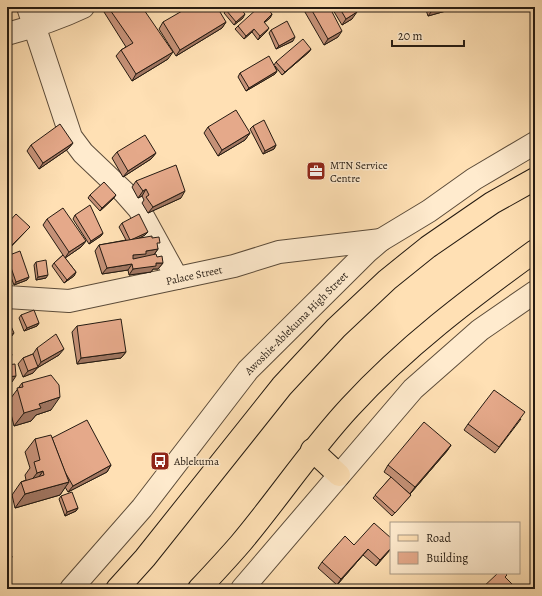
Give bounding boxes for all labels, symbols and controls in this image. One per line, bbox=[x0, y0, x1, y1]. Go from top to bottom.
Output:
scale bar bbox=[392, 22, 464, 48]
text: 20 m bbox=[398, 28, 422, 44]
place label: MTN Service Centre bbox=[330, 158, 388, 186]
office icon: MTN Service Centre bbox=[305, 160, 327, 182]
street label: Palace Street bbox=[164, 262, 224, 289]
street label: Awoshie-Ablekuma High Street bbox=[241, 268, 352, 379]
bus stop icon: Ablekuma bbox=[149, 450, 171, 472]
place label: Ablekuma bbox=[173, 454, 220, 469]
legend bbox=[390, 522, 520, 574]
text: Road bbox=[426, 530, 452, 546]
text: Building bbox=[426, 550, 468, 566]

